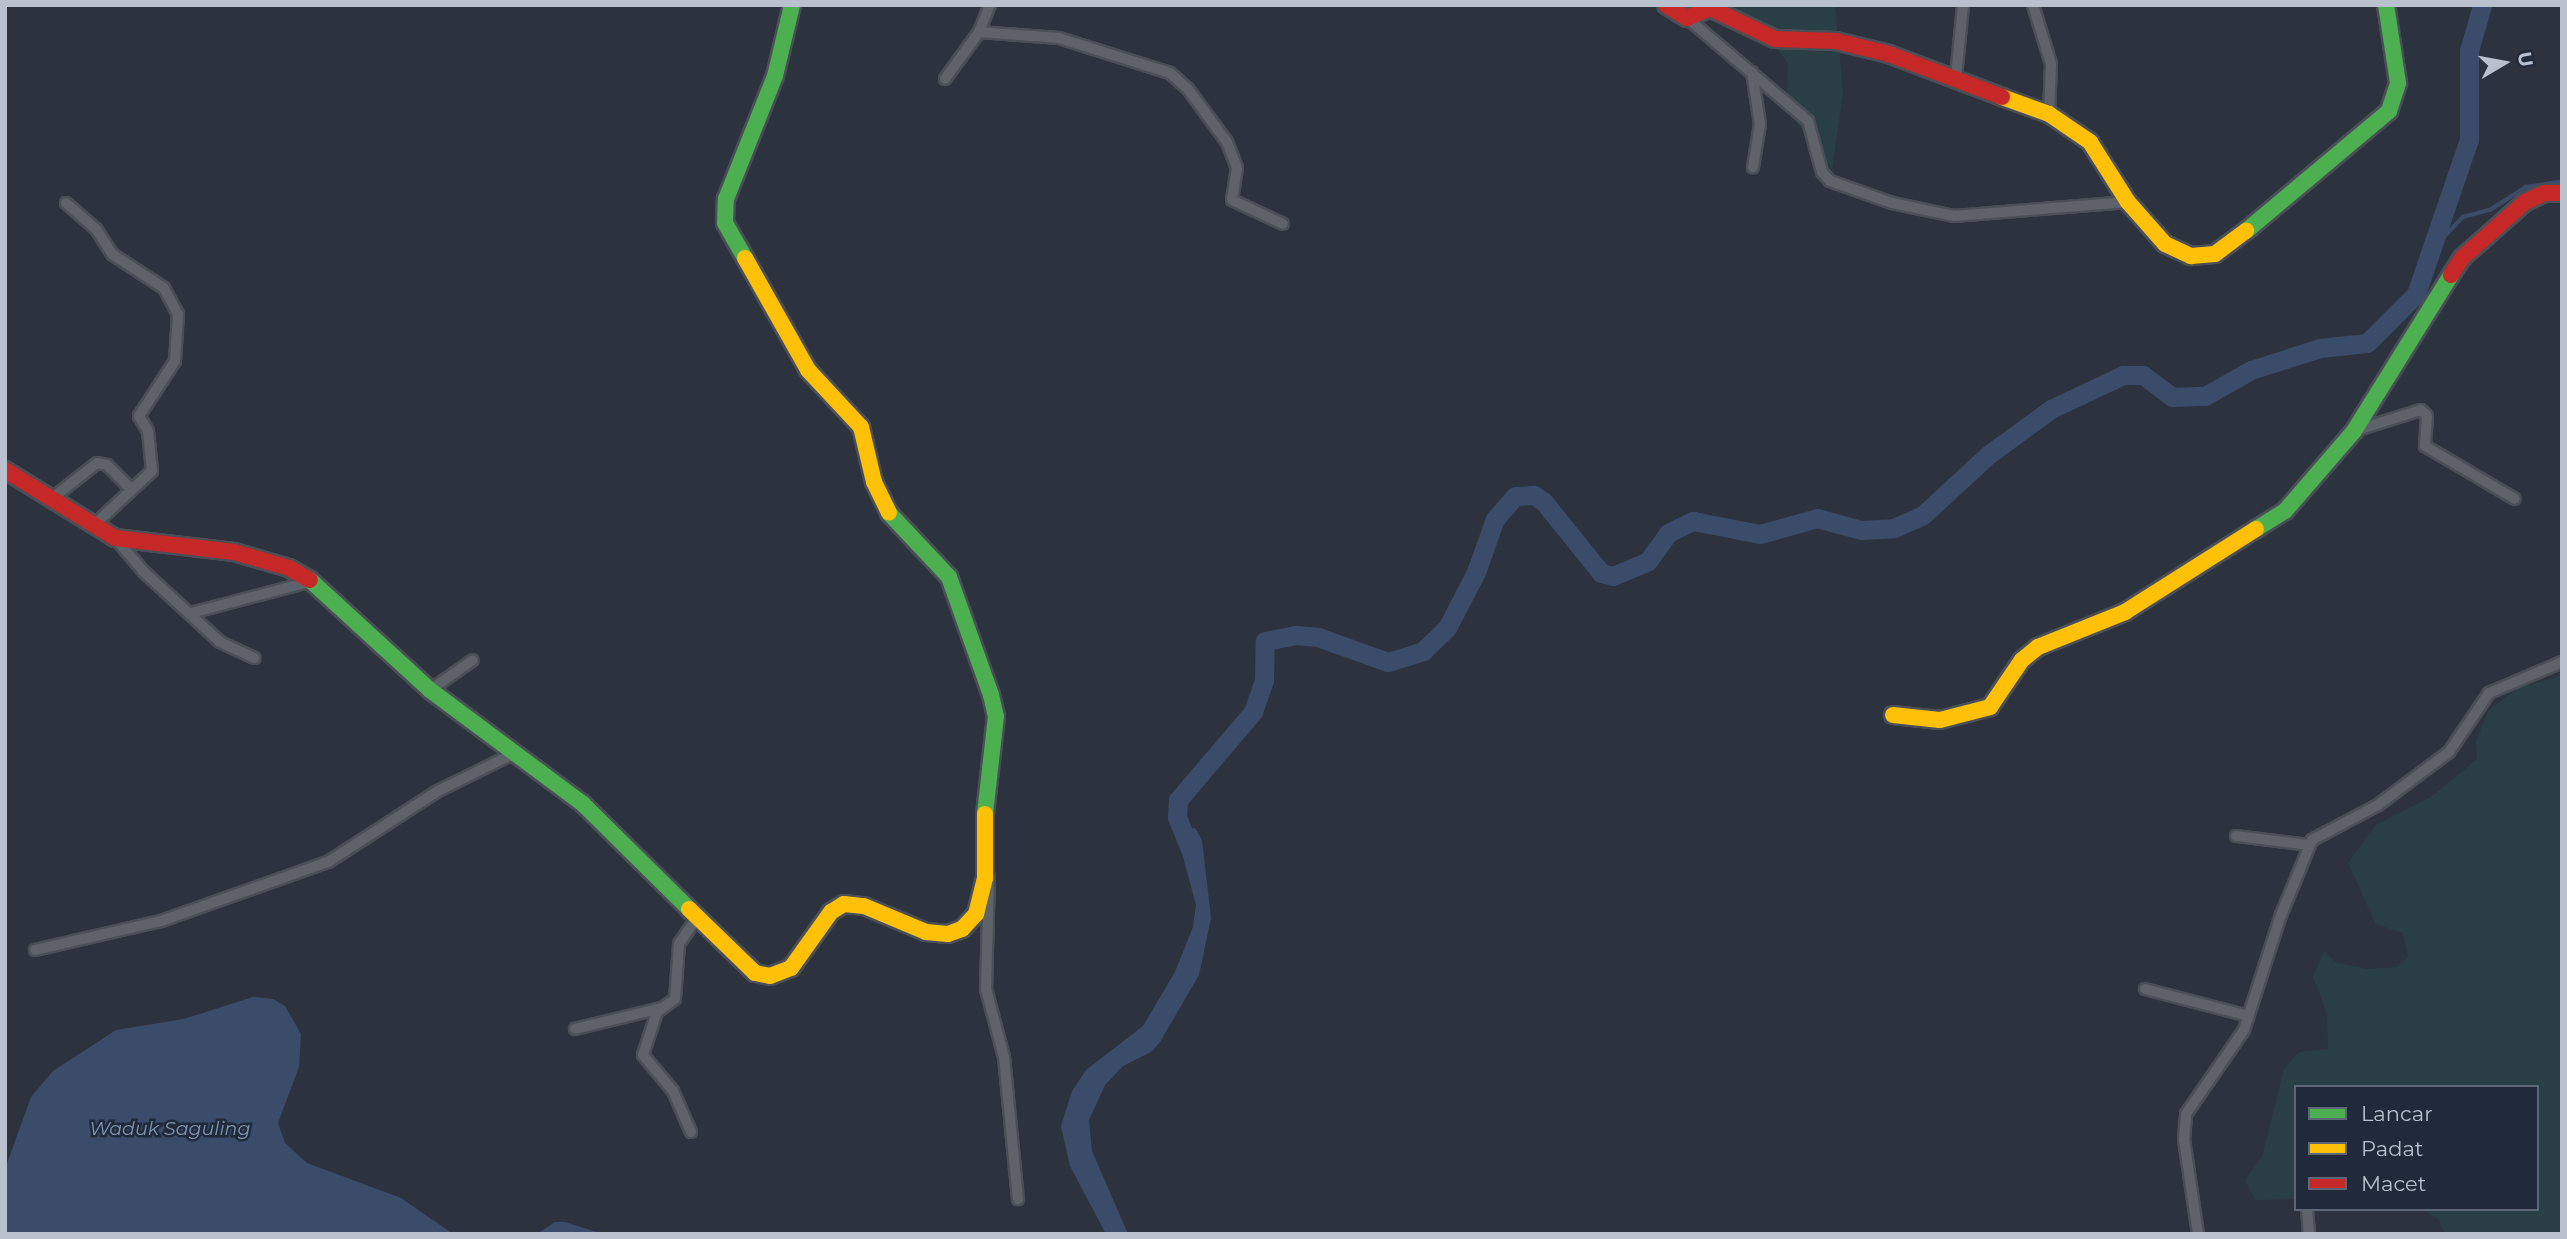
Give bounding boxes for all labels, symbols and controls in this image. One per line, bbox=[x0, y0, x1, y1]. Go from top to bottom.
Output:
north arrow bbox=[2469, 28, 2539, 98]
text: U bbox=[2513, 50, 2538, 69]
legend bbox=[2294, 1085, 2539, 1211]
text: Lancar bbox=[2361, 1101, 2433, 1126]
water label: Waduk Saguling bbox=[90, 1118, 250, 1140]
text: Padat bbox=[2361, 1136, 2423, 1161]
text: Macet bbox=[2361, 1171, 2426, 1196]

